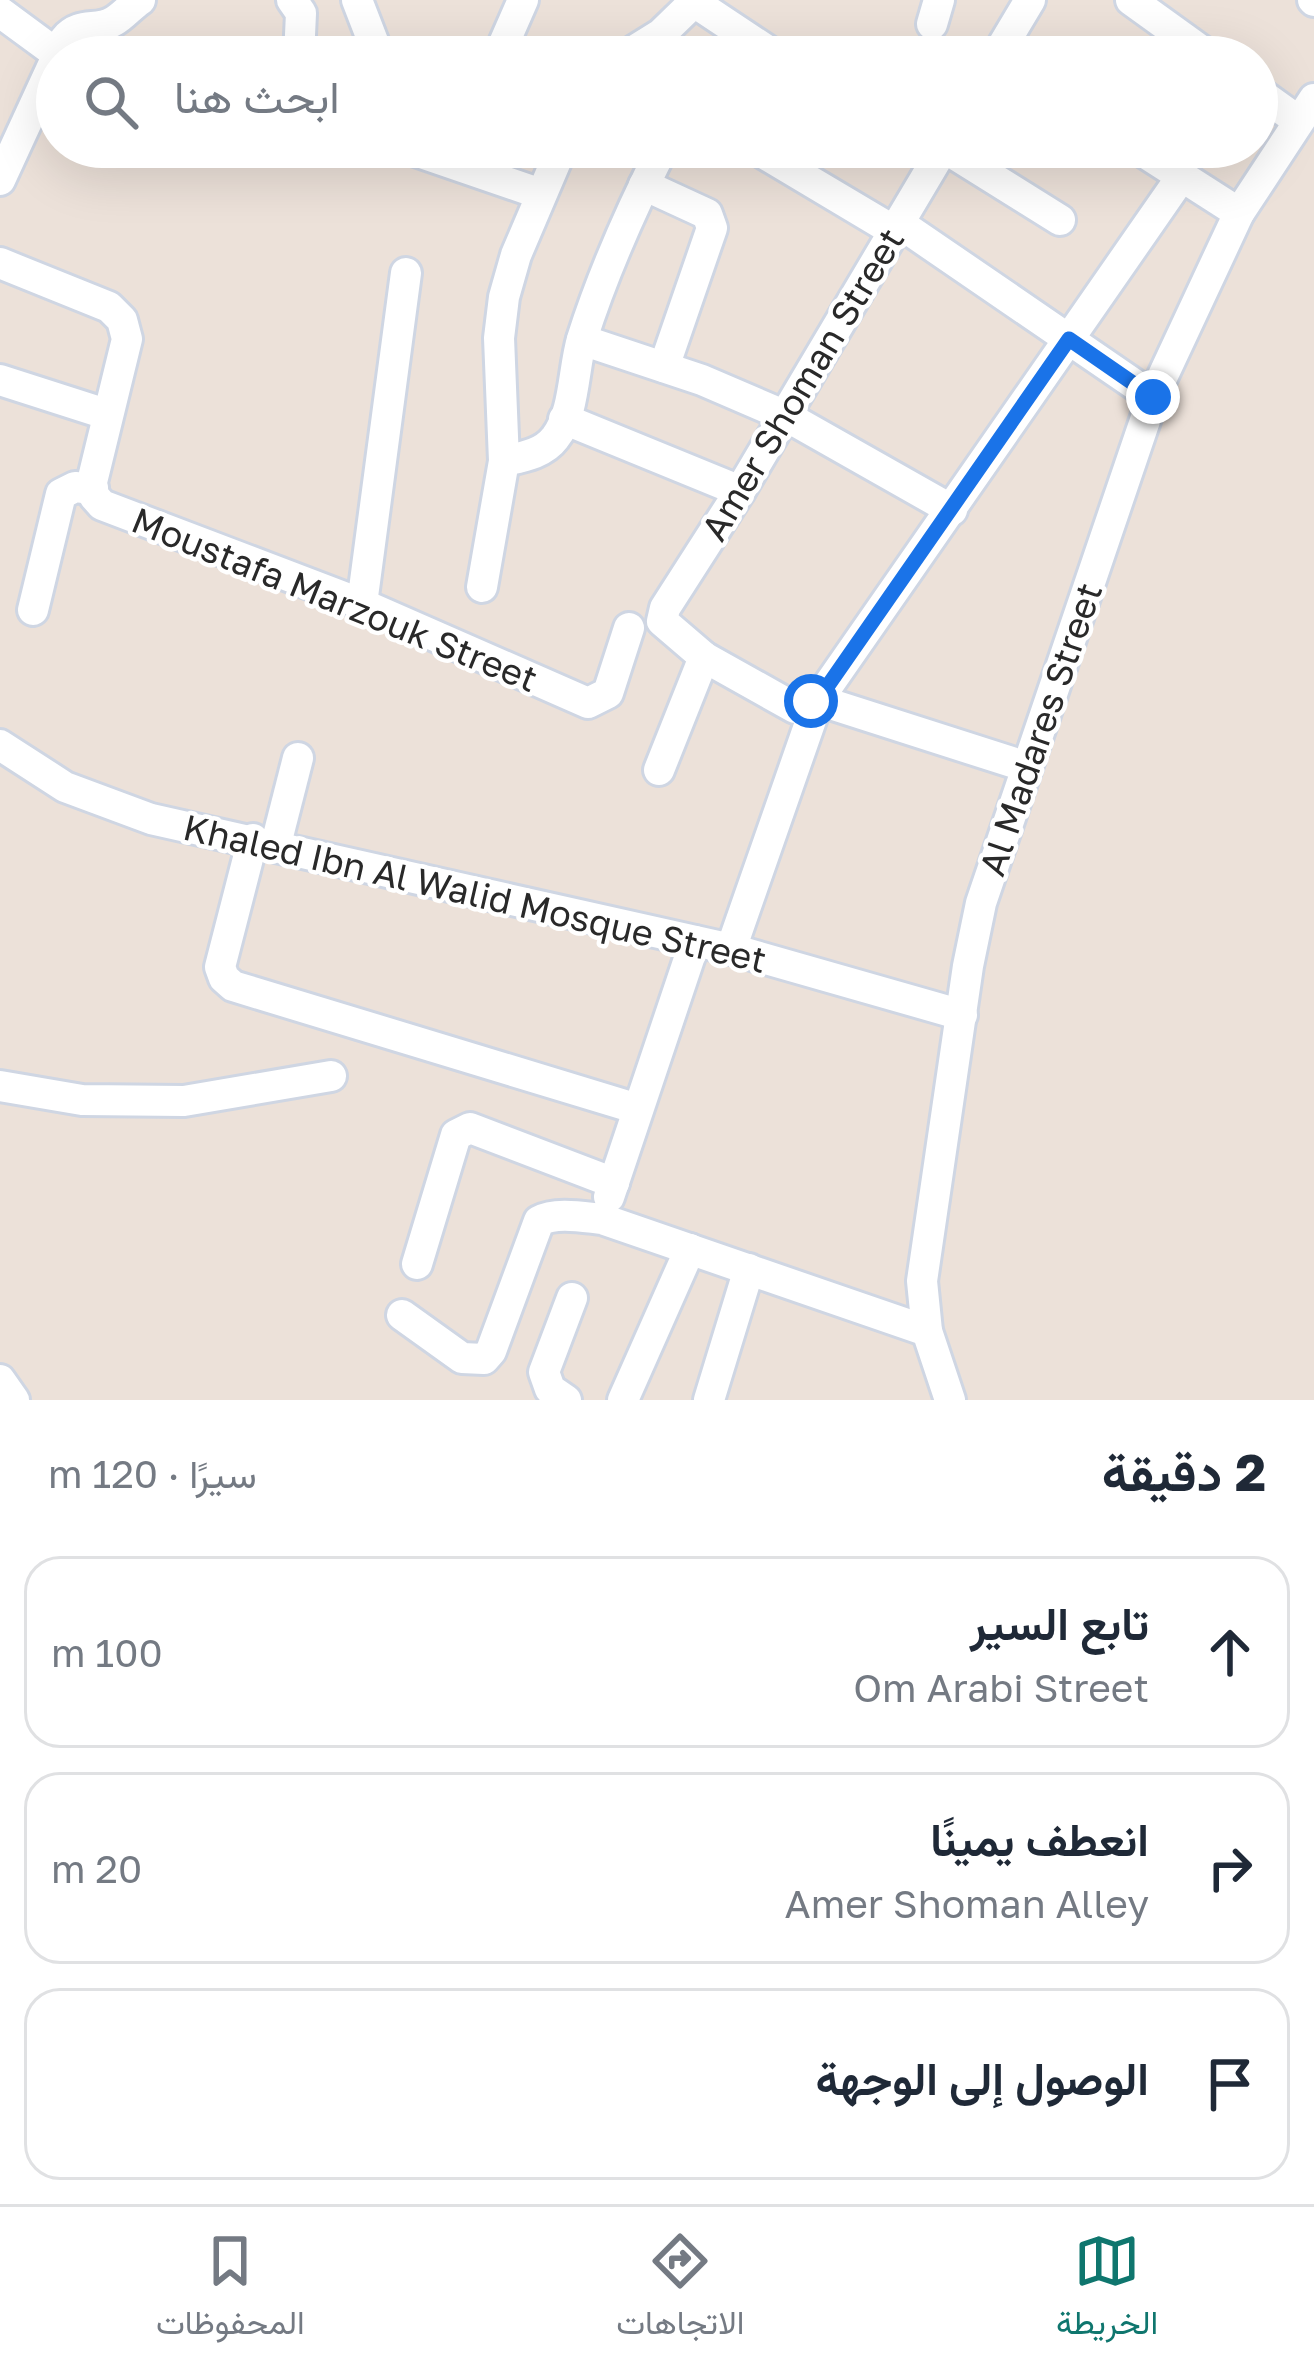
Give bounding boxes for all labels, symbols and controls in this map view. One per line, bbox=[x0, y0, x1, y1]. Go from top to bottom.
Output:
search box bbox=[36, 36, 1278, 168]
icon: search bbox=[78, 69, 144, 135]
text: ابحث هنا bbox=[174, 69, 340, 123]
street label: Amer Shoman Street bbox=[692, 220, 912, 548]
route end bbox=[1126, 370, 1180, 424]
street label: Moustafa Marzouk Street bbox=[126, 498, 544, 700]
street label: Al Madares Street bbox=[970, 577, 1110, 881]
route start bbox=[784, 674, 838, 728]
street label: Khaled Ibn Al Walid Mosque Street bbox=[179, 805, 771, 981]
text: 2 دقيقة bbox=[1102, 1441, 1266, 1502]
text: سيرًا · 120 m bbox=[48, 1450, 257, 1497]
text: تابع السير bbox=[970, 1596, 1149, 1650]
icon: ahead bbox=[1197, 1619, 1263, 1685]
text: 100 m bbox=[51, 1629, 163, 1676]
text: Om Arabi Street bbox=[853, 1664, 1149, 1711]
text: انعطف يمينًا bbox=[930, 1812, 1149, 1866]
icon: right bbox=[1197, 1835, 1263, 1901]
text: 20 m bbox=[51, 1845, 142, 1892]
text: Amer Shoman Alley bbox=[785, 1880, 1149, 1927]
text: الوصول إلى الوجهة bbox=[815, 2051, 1149, 2105]
icon: arrive bbox=[1197, 2051, 1263, 2117]
tab: المحفوظات bbox=[156, 2228, 305, 2352]
tab: الاتجاهات bbox=[616, 2228, 744, 2352]
tab: الخريطة bbox=[1056, 2228, 1158, 2352]

